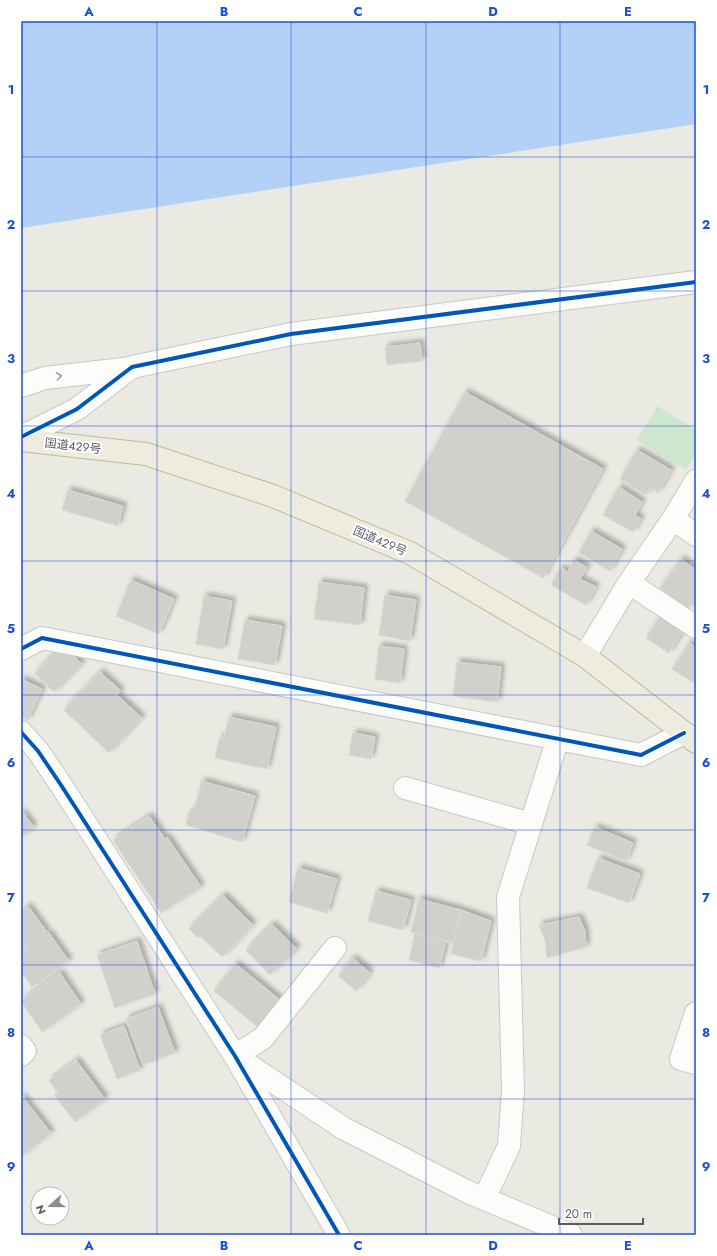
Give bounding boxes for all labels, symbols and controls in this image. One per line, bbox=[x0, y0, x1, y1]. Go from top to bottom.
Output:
text: A bbox=[83, 2, 94, 21]
text: B bbox=[220, 2, 229, 21]
text: C bbox=[353, 2, 363, 21]
text: D bbox=[488, 2, 498, 21]
text: E bbox=[624, 2, 632, 21]
text: 1 bbox=[8, 80, 14, 99]
text: 1 bbox=[703, 80, 709, 99]
text: 2 bbox=[7, 215, 15, 234]
text: 2 bbox=[702, 215, 710, 234]
text: 3 bbox=[7, 349, 15, 368]
text: 3 bbox=[702, 349, 710, 368]
one-way arrow bbox=[56, 372, 62, 381]
street label: 国道429号 bbox=[44, 434, 102, 458]
text: 4 bbox=[6, 484, 16, 503]
text: 4 bbox=[701, 484, 711, 503]
street label: 国道429号 bbox=[350, 522, 410, 560]
text: 5 bbox=[7, 619, 15, 638]
text: 5 bbox=[702, 619, 710, 638]
text: 6 bbox=[7, 753, 16, 772]
text: 6 bbox=[702, 753, 711, 772]
text: 7 bbox=[7, 888, 15, 907]
text: 7 bbox=[702, 888, 710, 907]
text: 8 bbox=[7, 1023, 15, 1042]
text: 8 bbox=[702, 1023, 710, 1042]
text: 9 bbox=[7, 1157, 16, 1176]
text: 9 bbox=[702, 1157, 711, 1176]
north arrow bbox=[30, 1186, 70, 1226]
scale bar bbox=[559, 1200, 643, 1226]
text: N bbox=[32, 1203, 50, 1217]
text: 20 m bbox=[565, 1205, 592, 1223]
text: A bbox=[83, 1236, 94, 1255]
text: B bbox=[220, 1236, 229, 1255]
text: C bbox=[353, 1236, 363, 1255]
text: D bbox=[488, 1236, 498, 1255]
text: E bbox=[624, 1236, 632, 1255]

